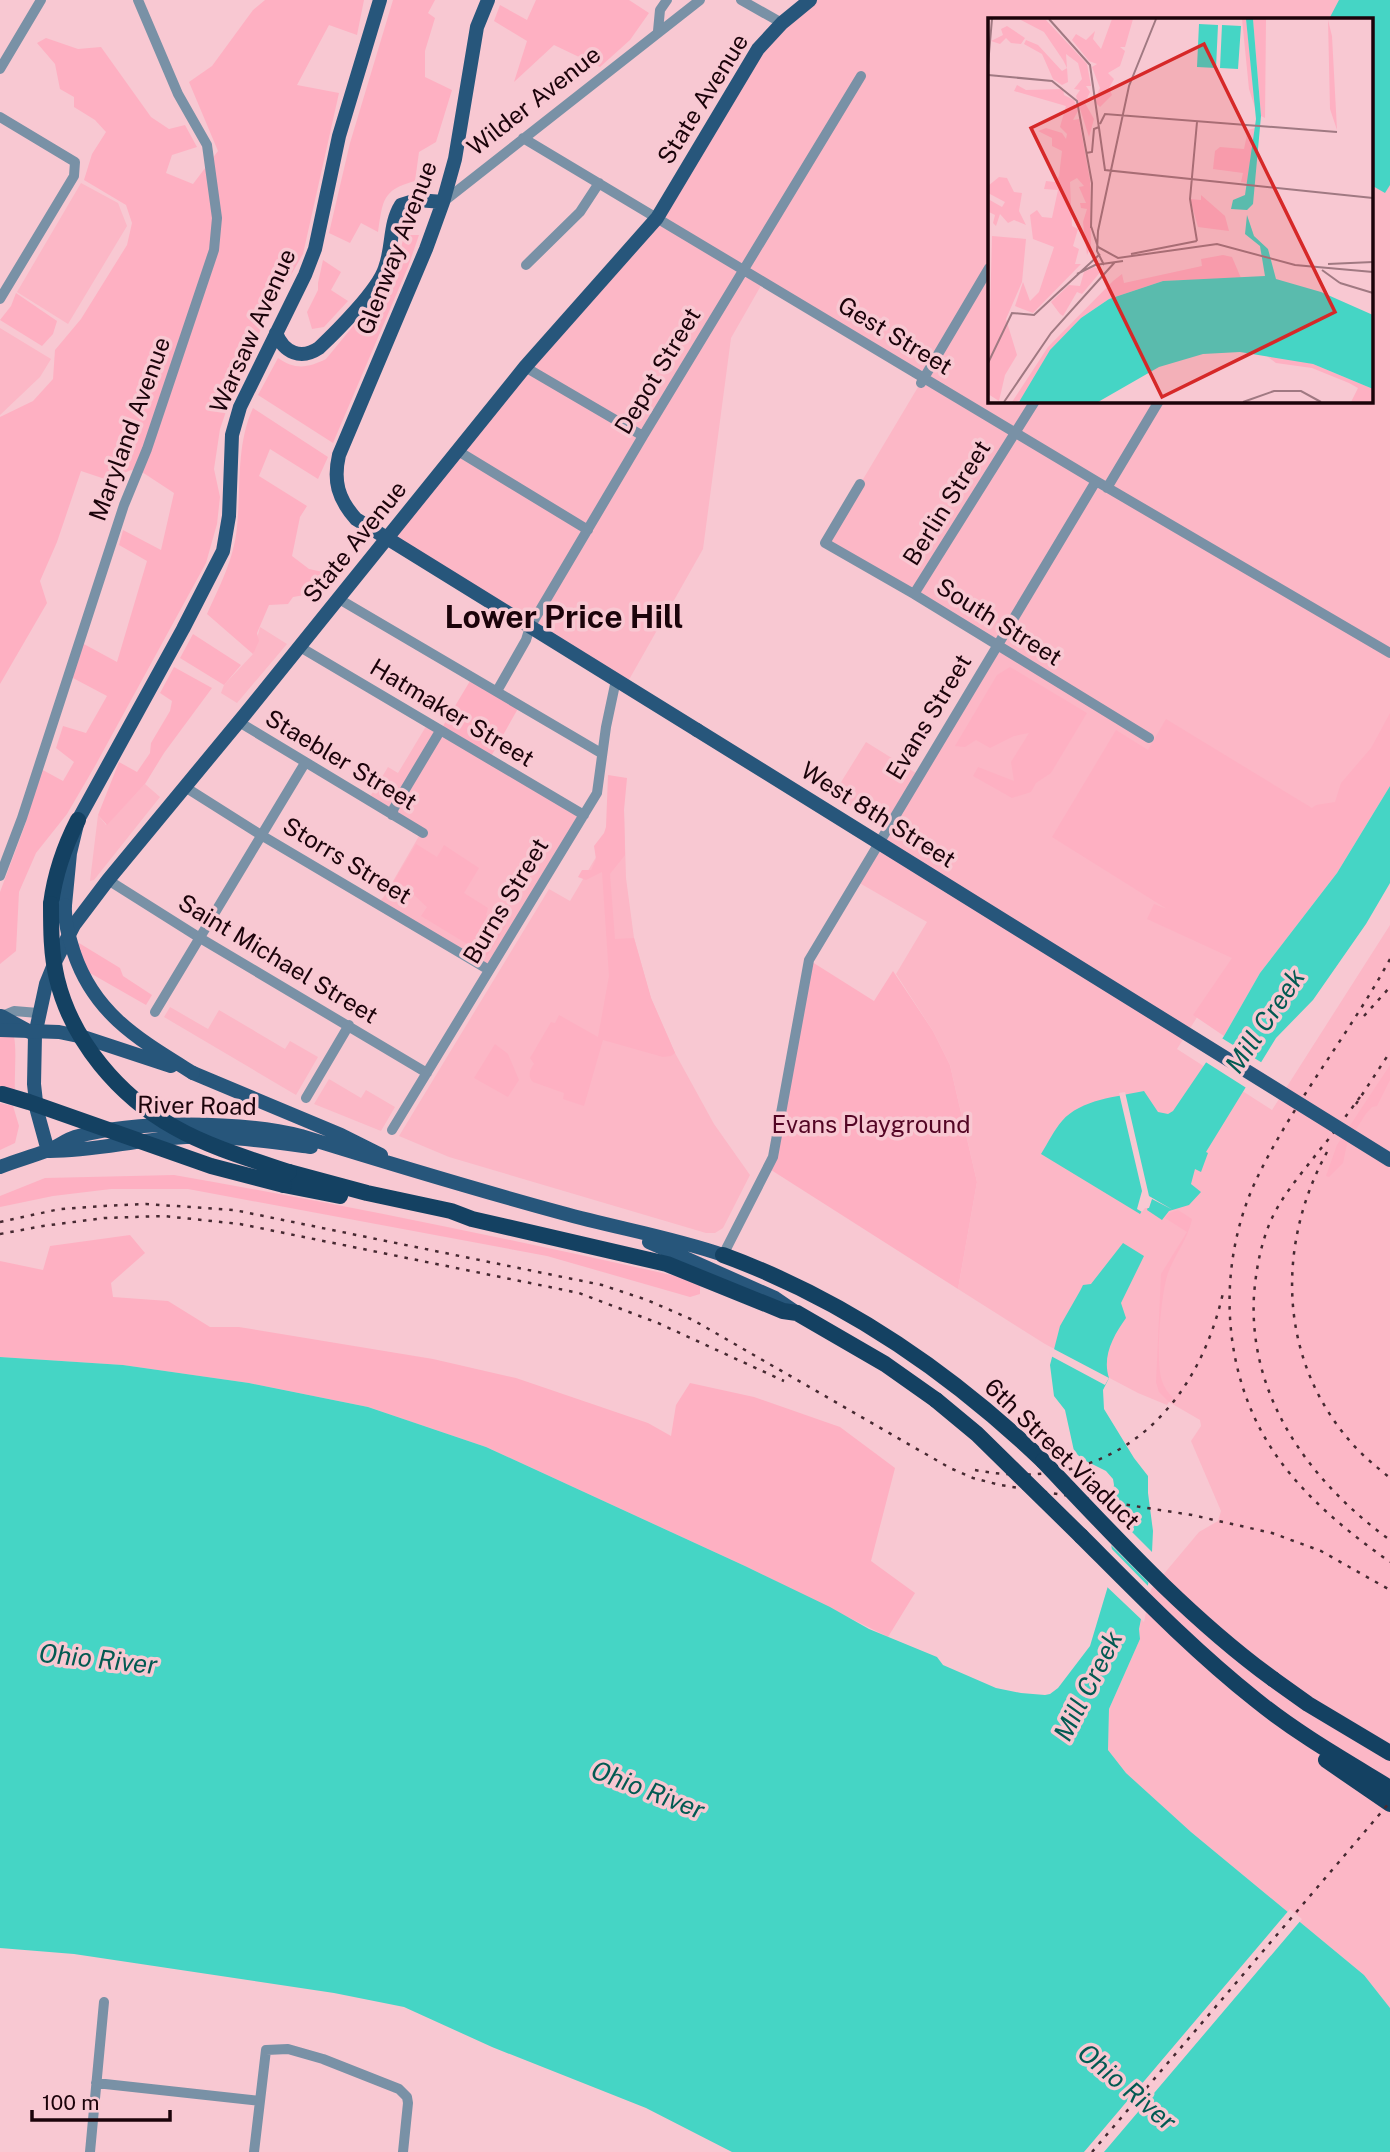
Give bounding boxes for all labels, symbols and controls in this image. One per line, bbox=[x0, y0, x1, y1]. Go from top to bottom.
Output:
inset map bbox=[988, 18, 1372, 402]
street label: State Avenue bbox=[651, 28, 753, 169]
street label: Wilder Avenue bbox=[461, 40, 606, 161]
street label: Glenway Avenue bbox=[350, 157, 442, 338]
street label: Warsaw Avenue bbox=[203, 244, 301, 417]
street label: Gest Street bbox=[833, 290, 958, 380]
street label: Depot Street bbox=[608, 302, 706, 439]
street label: Maryland Avenue bbox=[83, 333, 175, 525]
street label: Berlin Street bbox=[897, 435, 996, 570]
street label: State Avenue bbox=[297, 475, 412, 608]
street label: South Street bbox=[932, 571, 1067, 671]
district label: Lower Price Hill bbox=[444, 598, 684, 635]
street label: Evans Street bbox=[880, 649, 977, 784]
street label: Hatmaker Street bbox=[365, 652, 540, 772]
street label: Staebler Street bbox=[261, 703, 422, 815]
street label: West 8th Street bbox=[796, 755, 961, 873]
street label: Storrs Street bbox=[278, 811, 417, 909]
street label: Burns Street bbox=[457, 833, 554, 968]
street label: Saint Michael Street bbox=[174, 887, 383, 1029]
water label: Mill Creek bbox=[1218, 963, 1311, 1079]
street label: River Road bbox=[137, 1090, 257, 1120]
park label: Evans Playground bbox=[772, 1110, 970, 1138]
street label: 6th Street Viaduct bbox=[979, 1372, 1146, 1534]
water label: Mill Creek bbox=[1047, 1626, 1128, 1746]
water label: Ohio River bbox=[37, 1637, 159, 1680]
water label: Ohio River bbox=[587, 1754, 709, 1825]
water label: Ohio River bbox=[1072, 2037, 1183, 2137]
scale bar bbox=[32, 2078, 170, 2122]
text: 100 m bbox=[42, 2090, 99, 2115]

